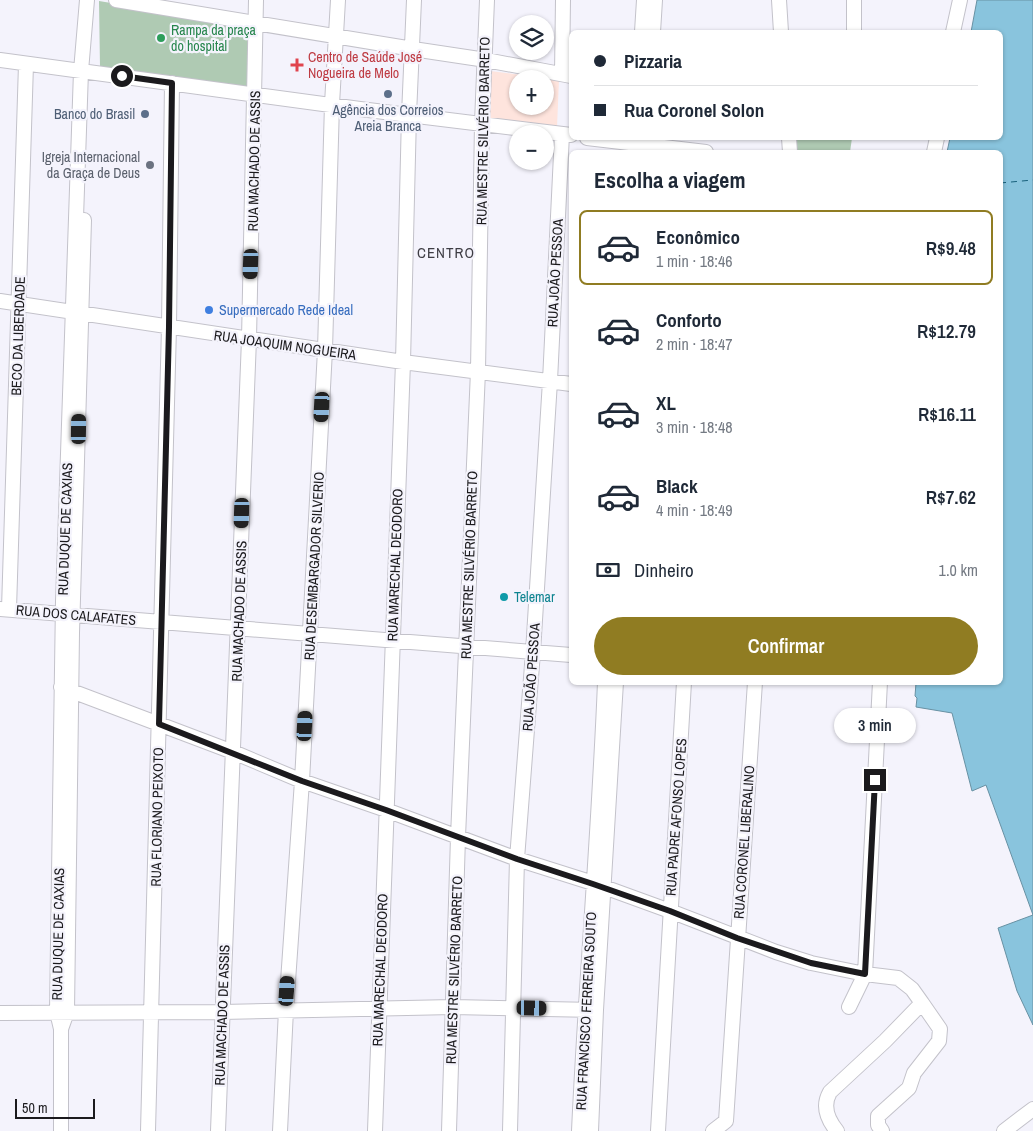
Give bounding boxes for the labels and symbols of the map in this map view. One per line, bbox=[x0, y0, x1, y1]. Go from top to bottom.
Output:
place label: Rampa da praça do hospital bbox=[171, 21, 256, 55]
marker: Rampa da praça do hospital bbox=[155, 32, 167, 44]
street label: RUA MESTRE SILVÉRIO BARRETO bbox=[472, 37, 494, 225]
place label: Centro de Saúde José Nogueira de Melo bbox=[308, 48, 422, 82]
marker: Centro de Saúde José Nogueira de Melo bbox=[290, 58, 304, 72]
route start bbox=[111, 65, 133, 87]
marker: Agência dos Correios Areia Branca bbox=[382, 88, 394, 100]
street label: RUA MACHADO DE ASSIS bbox=[244, 90, 264, 232]
place label: Agência dos Correios Areia Branca bbox=[331, 101, 444, 135]
place label: Banco do Brasil bbox=[54, 105, 135, 123]
marker: Banco do Brasil bbox=[139, 108, 151, 120]
place label: Igreja Internacional da Graça de Deus bbox=[42, 148, 140, 182]
marker: Igreja Internacional da Graça de Deus bbox=[144, 159, 156, 171]
street label: RUA JOÃO PESSOA bbox=[543, 218, 567, 328]
district label: CENTRO bbox=[417, 242, 475, 263]
car bbox=[242, 249, 259, 279]
street label: BECO DA LIBERDADE bbox=[7, 276, 29, 396]
place label: Supermercado Rede Ideal bbox=[219, 301, 353, 319]
marker: Supermercado Rede Ideal bbox=[203, 304, 215, 316]
street label: RUA JOAQUIM NOGUEIRA bbox=[213, 326, 358, 364]
car bbox=[313, 392, 330, 422]
car bbox=[71, 414, 86, 444]
street label: RUA DUQUE DE CAXIAS bbox=[54, 462, 76, 596]
street label: RUA MESTRE SILVÉRIO BARRETO bbox=[457, 470, 481, 659]
street label: RUA DESEMBARGADOR SILVERIO bbox=[300, 471, 328, 661]
street label: RUA MARECHAL DEODORO bbox=[383, 488, 407, 642]
car bbox=[233, 498, 250, 528]
street label: RUA MACHADO DE ASSIS bbox=[228, 540, 250, 682]
place label: Telemar bbox=[514, 588, 555, 606]
marker: Telemar bbox=[498, 591, 510, 603]
street label: RUA DOS CALAFATES bbox=[15, 601, 137, 629]
street label: RUA JOÃO PESSOA bbox=[518, 622, 544, 732]
callout: 3 min bbox=[834, 708, 916, 742]
car bbox=[296, 711, 313, 741]
street label: RUA PADRE AFONSO LOPES bbox=[662, 737, 691, 896]
street label: RUA FLORIANO PEIXOTO bbox=[147, 747, 167, 887]
street label: RUA CORONEL LIBERALINO bbox=[730, 765, 758, 919]
route end bbox=[864, 769, 886, 791]
street label: RUA DUQUE DE CAXIAS bbox=[48, 867, 68, 1000]
street label: RUA MESTRE SILVÉRIO BARRETO bbox=[442, 875, 466, 1064]
street label: RUA MARECHAL DEODORO bbox=[368, 893, 392, 1047]
street label: RUA FRANCISCO FERREIRA SOUTO bbox=[572, 911, 600, 1111]
street label: RUA MACHADO DE ASSIS bbox=[211, 944, 233, 1086]
car bbox=[278, 976, 295, 1006]
car bbox=[516, 1000, 547, 1016]
scale bar bbox=[15, 1096, 95, 1119]

